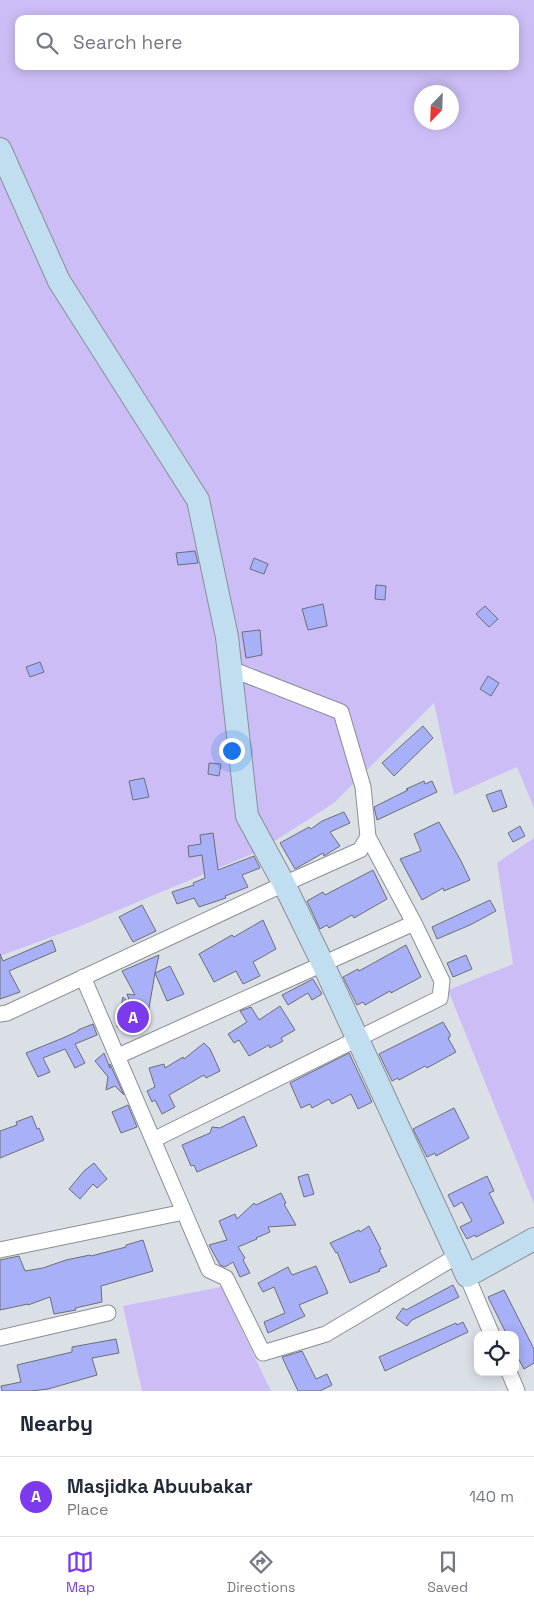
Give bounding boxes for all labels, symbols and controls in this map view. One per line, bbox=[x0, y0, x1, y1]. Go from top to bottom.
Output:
search box bbox=[15, 15, 519, 70]
icon: search bbox=[33, 29, 61, 57]
text: Search here bbox=[73, 30, 183, 55]
north arrow bbox=[414, 85, 459, 130]
your location bbox=[219, 738, 245, 764]
pin: A bbox=[117, 998, 149, 1036]
map controls bbox=[474, 1331, 519, 1376]
button: locate bbox=[474, 1331, 519, 1376]
text: Nearby bbox=[20, 1410, 93, 1437]
text: Masjidka Abuubakar bbox=[67, 1474, 253, 1499]
text: A bbox=[31, 1486, 41, 1507]
text: 140 m bbox=[469, 1486, 514, 1507]
text: Place bbox=[67, 1499, 109, 1520]
tab: Map bbox=[66, 1548, 95, 1596]
tab: Directions bbox=[227, 1548, 295, 1596]
tab: Saved bbox=[427, 1548, 468, 1596]

